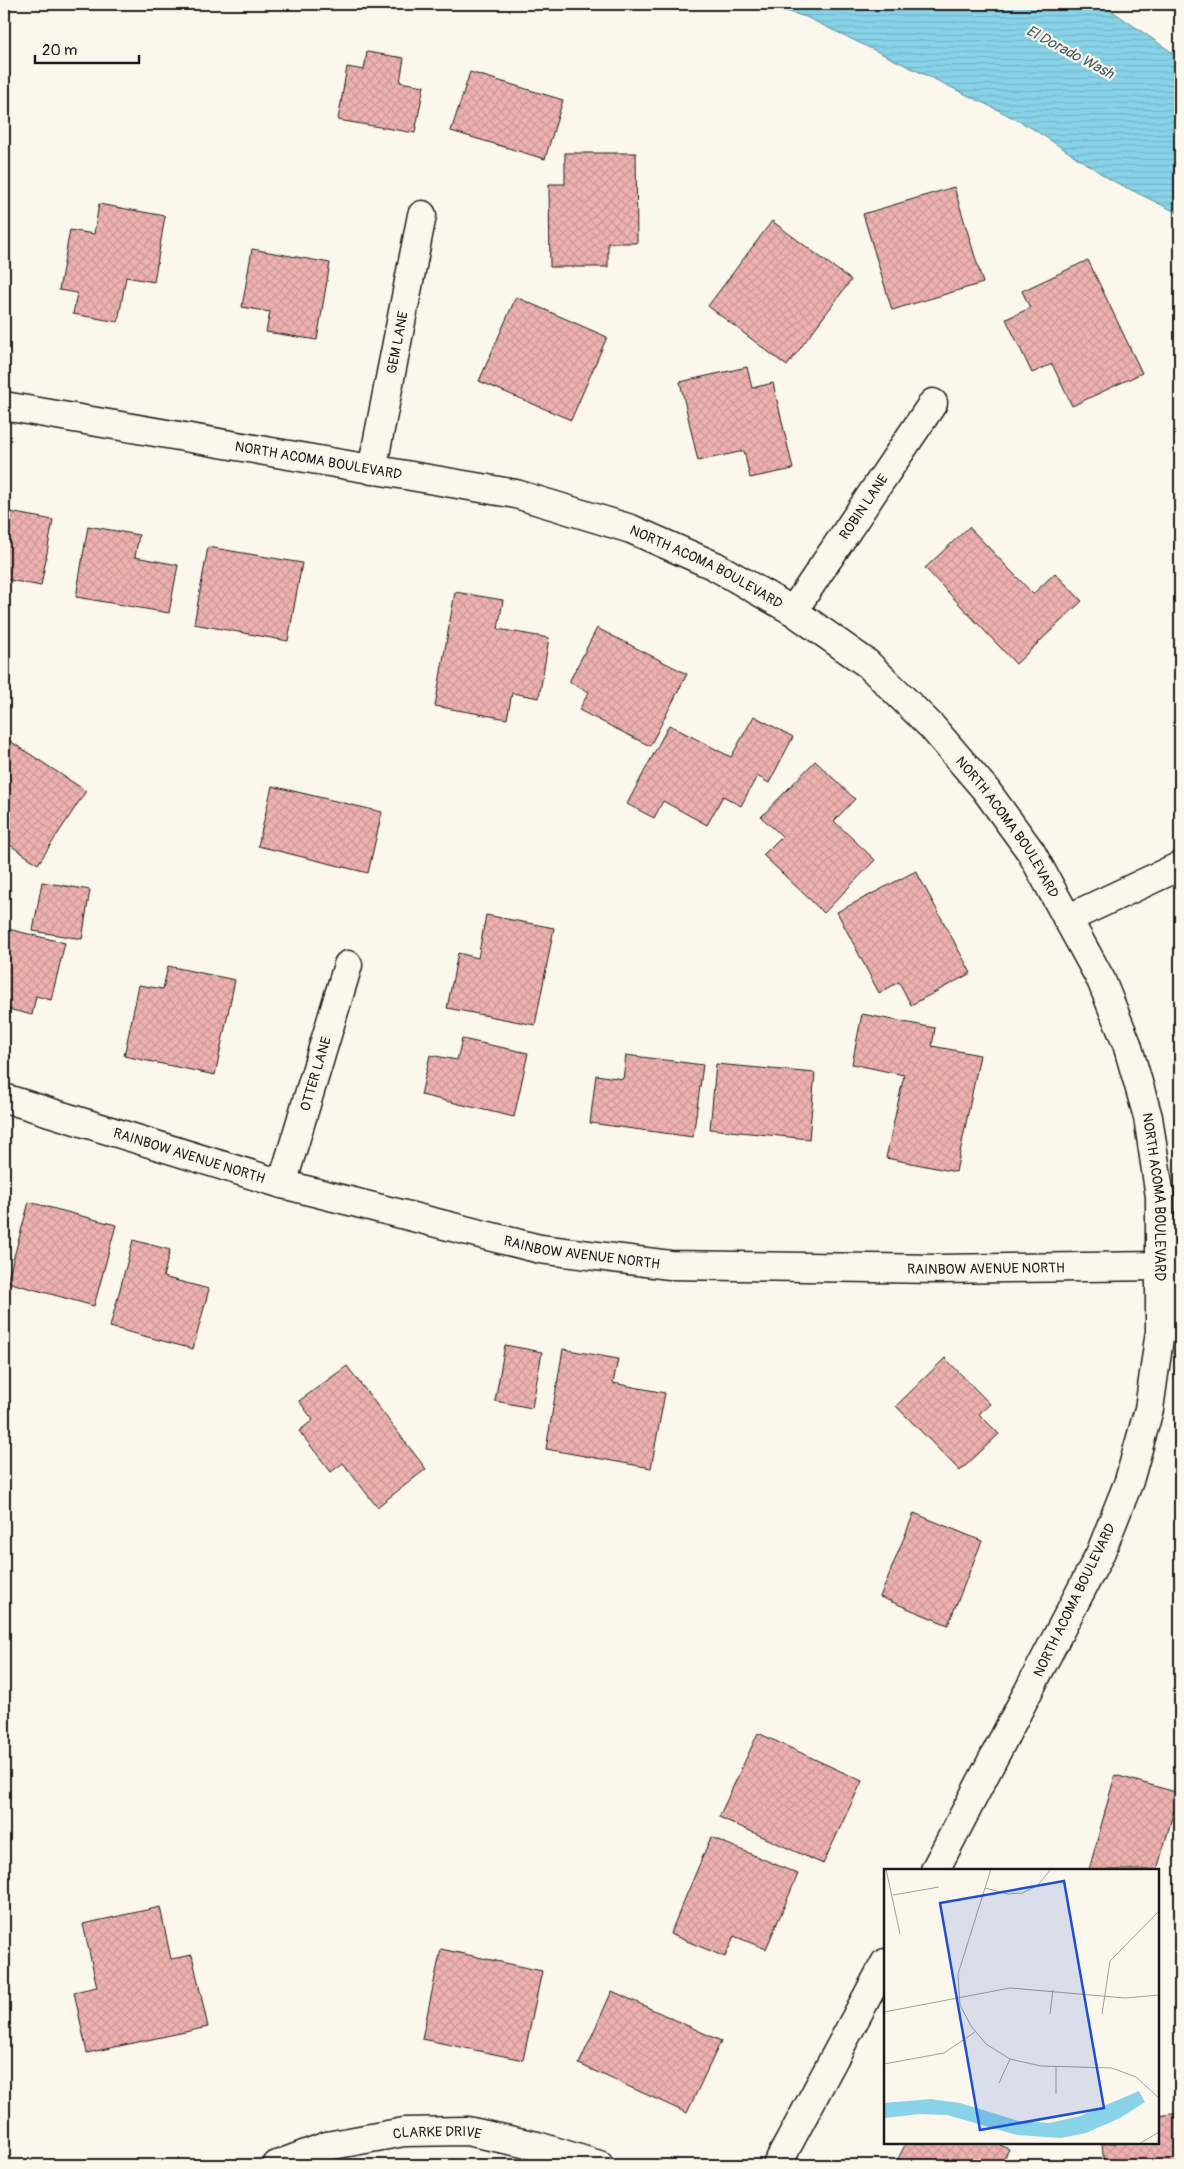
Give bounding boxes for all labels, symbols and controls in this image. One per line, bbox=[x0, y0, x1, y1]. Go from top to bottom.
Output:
water label: El Dorado Wash bbox=[1023, 21, 1118, 84]
scale bar bbox=[35, 32, 139, 64]
text: 20 m bbox=[42, 41, 77, 60]
street label: GEM LANE bbox=[383, 310, 412, 375]
street label: NORTH ACOMA BOULEVARD bbox=[234, 438, 403, 483]
street label: ROBIN LANE bbox=[836, 471, 892, 543]
street label: NORTH ACOMA BOULEVARD bbox=[627, 522, 786, 612]
street label: NORTH ACOMA BOULEVARD bbox=[952, 753, 1062, 901]
street label: OTTER LANE bbox=[296, 1035, 335, 1113]
street label: NORTH ACOMA BOULEVARD bbox=[1138, 1112, 1168, 1281]
street label: RAINBOW AVENUE NORTH bbox=[111, 1124, 267, 1187]
street label: RAINBOW AVENUE NORTH bbox=[502, 1232, 661, 1273]
street label: RAINBOW AVENUE NORTH bbox=[907, 1259, 1065, 1278]
street label: NORTH ACOMA BOULEVARD bbox=[1030, 1520, 1119, 1680]
inset map bbox=[884, 1869, 1159, 2144]
street label: CLARKE DRIVE bbox=[391, 2123, 483, 2143]

